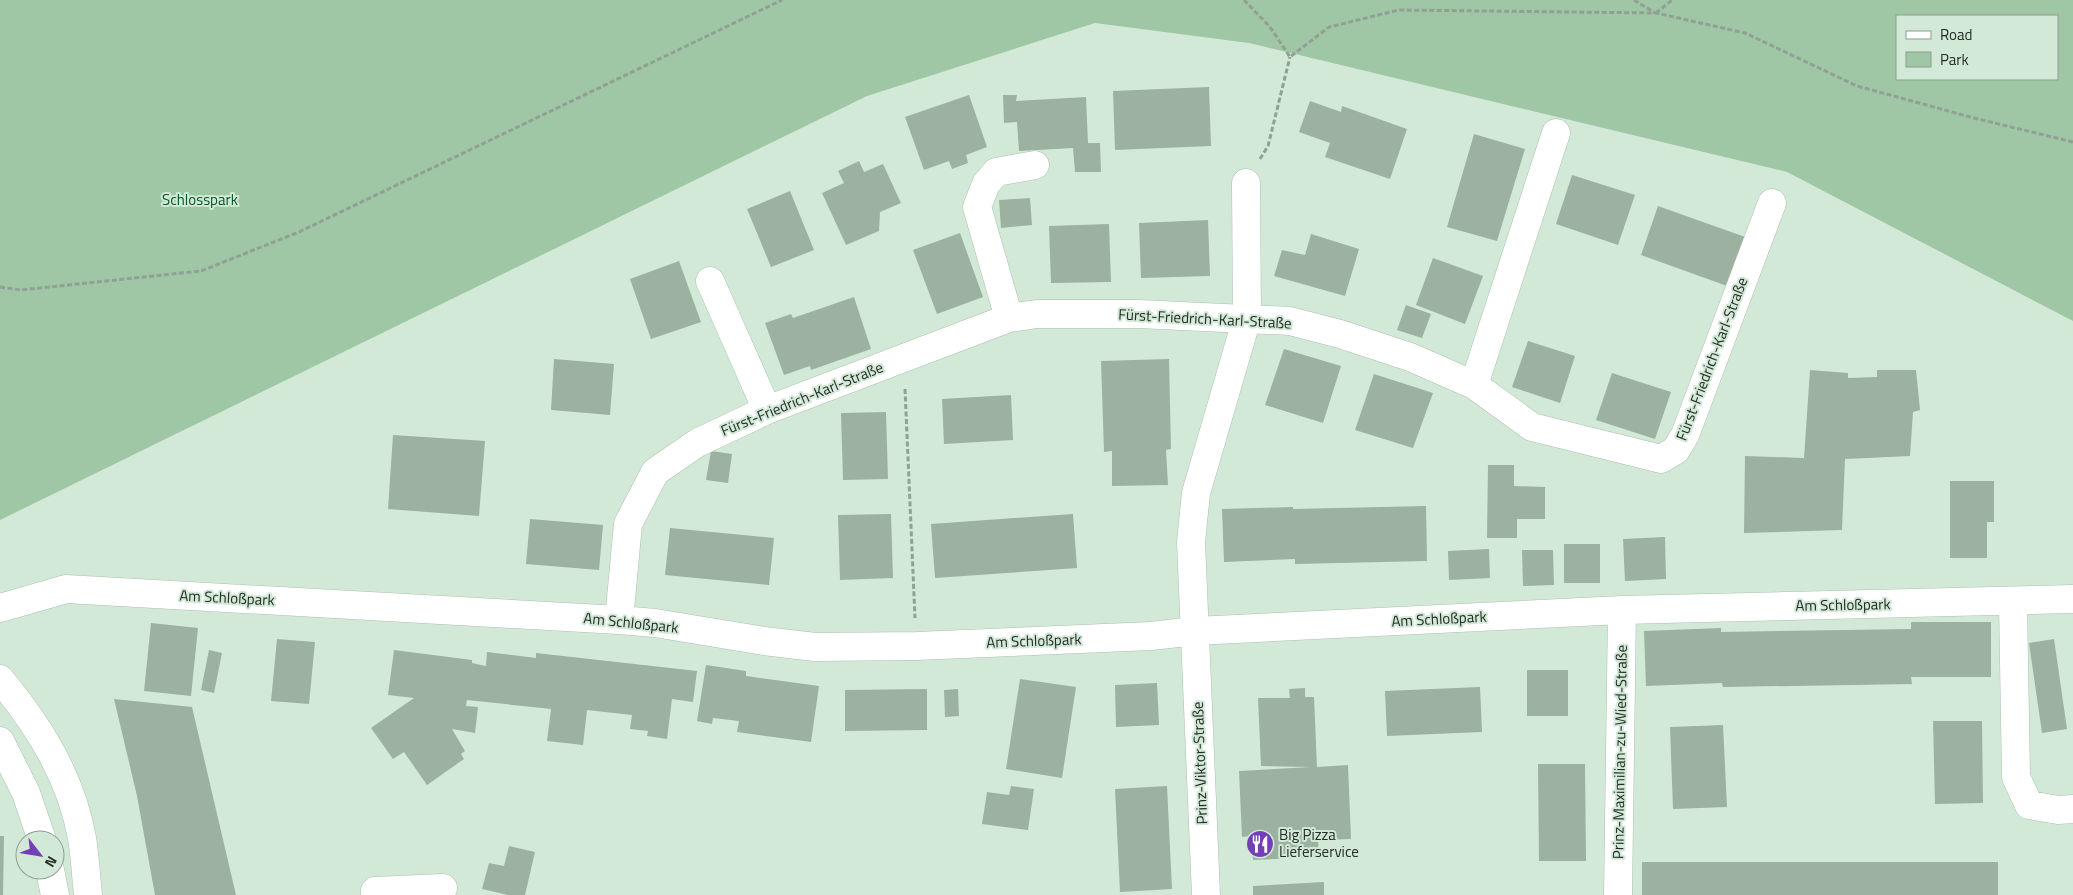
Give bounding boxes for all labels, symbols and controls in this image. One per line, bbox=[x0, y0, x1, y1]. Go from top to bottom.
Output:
legend bbox=[1896, 15, 2058, 80]
text: Road bbox=[1940, 23, 1972, 46]
text: Park bbox=[1940, 48, 1969, 71]
park label: Schlosspark bbox=[162, 188, 238, 211]
street label: Fürst-Friedrich-Karl-Straße bbox=[1670, 274, 1753, 444]
street label: Fürst-Friedrich-Karl-Straße bbox=[1118, 302, 1292, 335]
street label: Fürst-Friedrich-Karl-Straße bbox=[717, 355, 887, 442]
street label: Am Schloßpark bbox=[179, 584, 275, 611]
street label: Am Schloßpark bbox=[1795, 592, 1891, 617]
street label: Am Schloßpark bbox=[1391, 605, 1487, 632]
street label: Am Schloßpark bbox=[582, 606, 680, 639]
street label: Am Schloßpark bbox=[986, 627, 1082, 654]
street label: Prinz-Maximilian-zu-Wied-Straße bbox=[1606, 645, 1633, 859]
street label: Prinz-Viktor-Straße bbox=[1186, 701, 1213, 825]
place label: Big Pizza Lieferservice bbox=[1279, 823, 1359, 863]
restaurant icon: Big Pizza Lieferservice bbox=[1245, 829, 1275, 859]
north arrow bbox=[15, 830, 65, 880]
text: N bbox=[40, 852, 63, 872]

